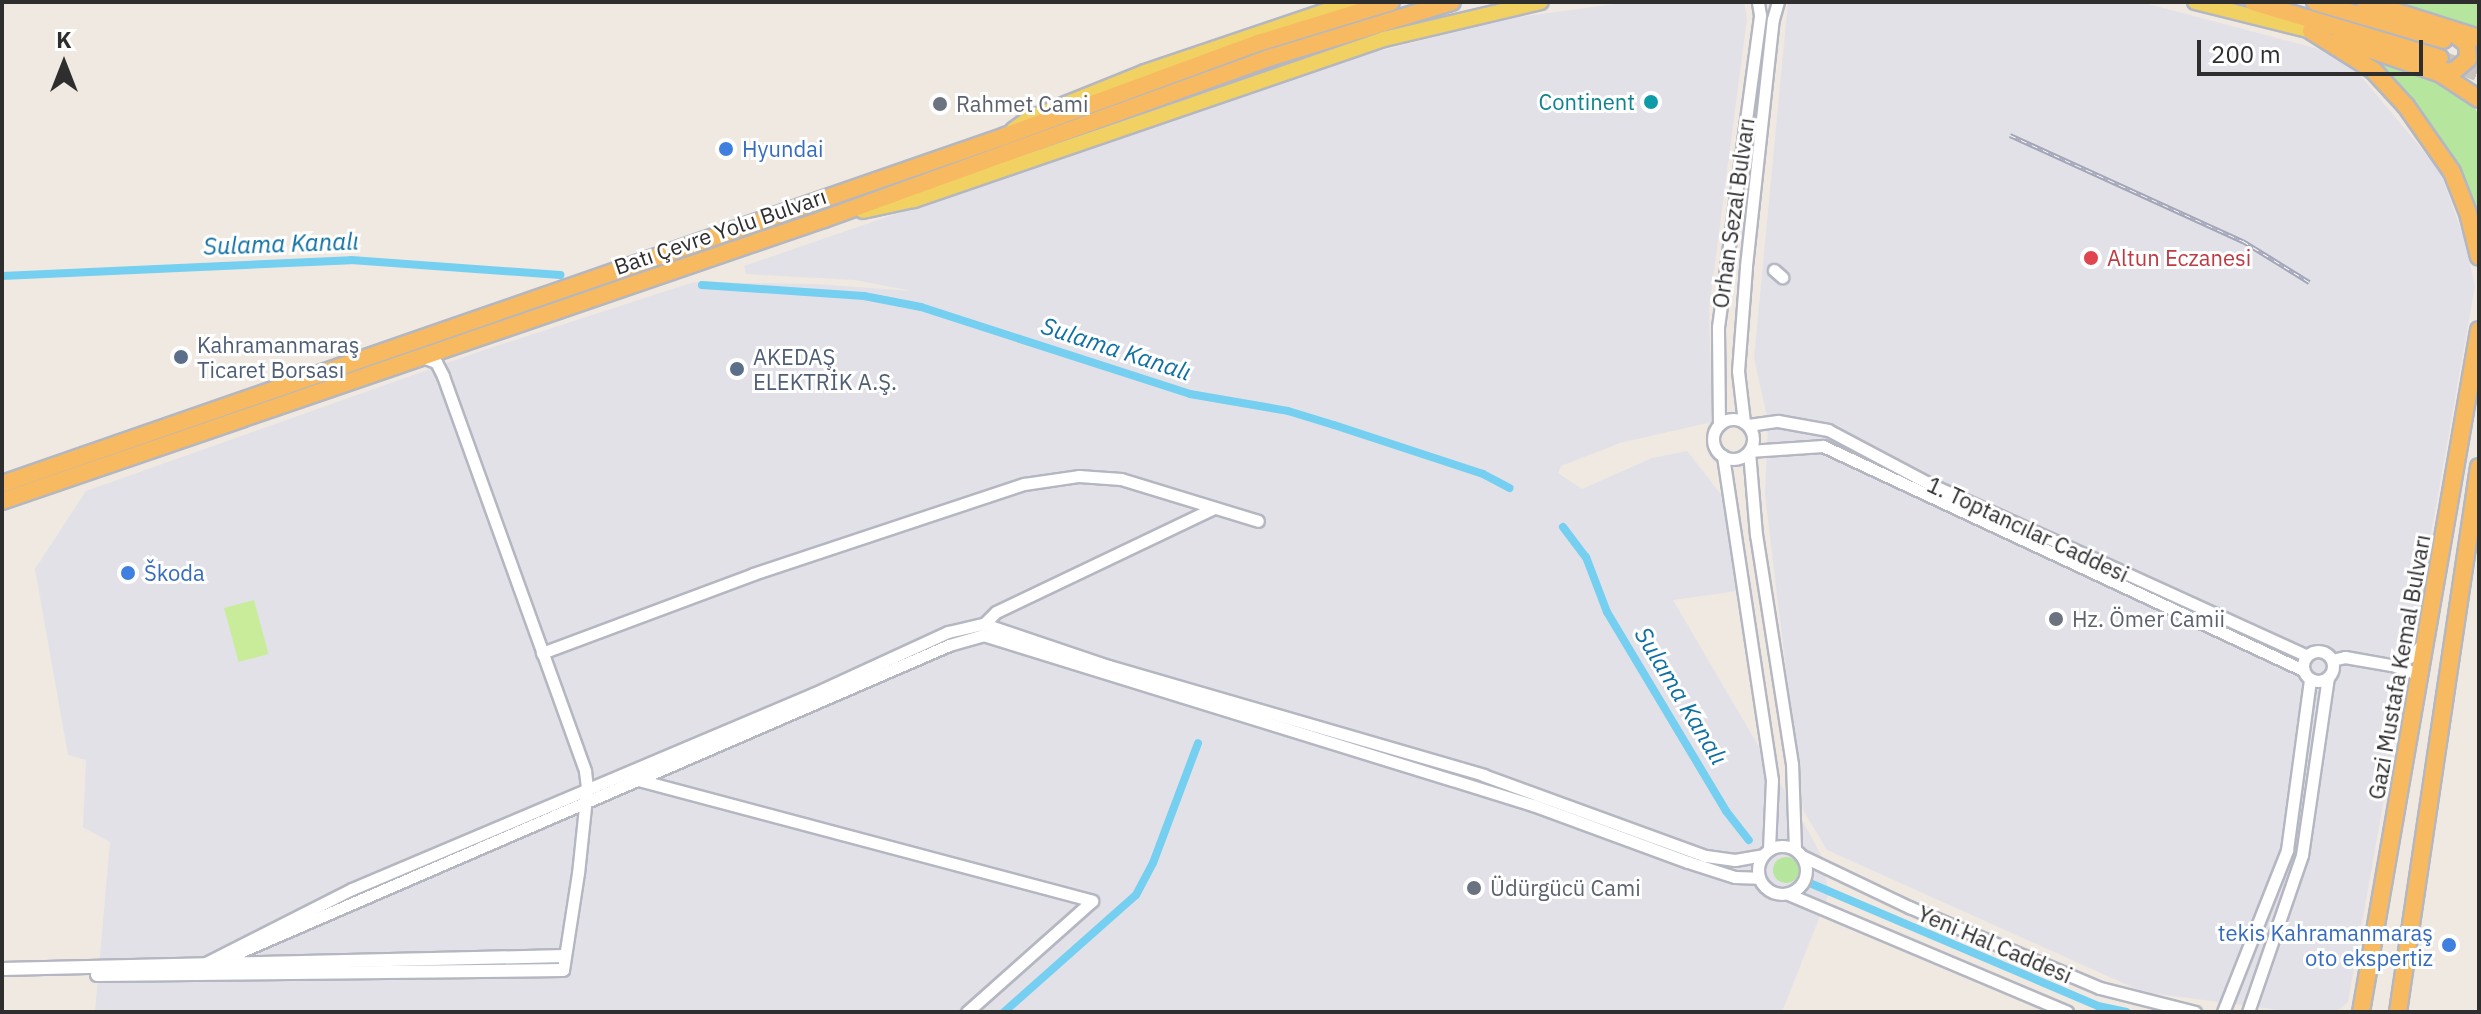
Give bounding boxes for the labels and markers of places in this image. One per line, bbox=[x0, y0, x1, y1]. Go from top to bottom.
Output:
place label: Continent bbox=[1539, 89, 1635, 115]
place label: Rahmet Cami bbox=[956, 91, 1088, 117]
marker: Continent bbox=[1642, 93, 1660, 111]
marker: Rahmet Cami bbox=[931, 95, 949, 113]
place label: Hyundai bbox=[742, 136, 824, 162]
marker: Hyundai bbox=[717, 140, 735, 158]
place label: Altun Eczanesi bbox=[2107, 245, 2251, 271]
marker: Altun Eczanesi bbox=[2082, 249, 2100, 267]
place label: Kahramanmaraş Ticaret Borsası bbox=[197, 331, 359, 382]
place label: AKEDAŞ ELEKTRİK A.Ş. bbox=[753, 343, 897, 394]
marker: Kahramanmaraş Ticaret Borsası bbox=[172, 348, 190, 366]
marker: AKEDAŞ ELEKTRİK A.Ş. bbox=[728, 360, 746, 378]
place label: Škoda bbox=[144, 560, 205, 586]
marker: Škoda bbox=[119, 564, 137, 582]
place label: Hz. Ömer Camii bbox=[2072, 606, 2225, 632]
marker: Hz. Ömer Camii bbox=[2047, 610, 2065, 628]
place label: Üdürgücü Cami bbox=[1490, 875, 1641, 901]
marker: Üdürgücü Cami bbox=[1465, 879, 1483, 897]
place label: tekis Kahramanmaraş oto ekspertiz bbox=[2218, 919, 2433, 970]
marker: tekis Kahramanmaraş oto ekspertiz bbox=[2440, 936, 2458, 954]

